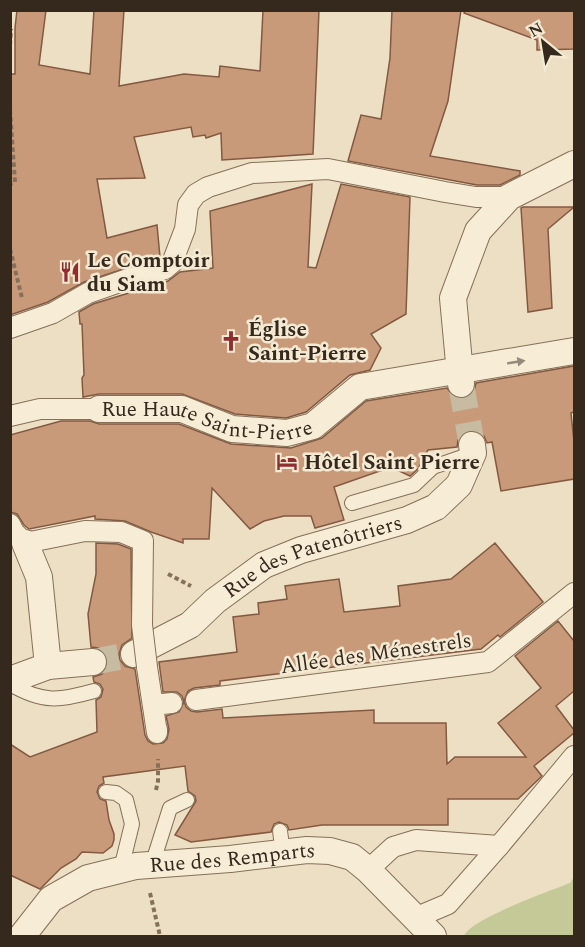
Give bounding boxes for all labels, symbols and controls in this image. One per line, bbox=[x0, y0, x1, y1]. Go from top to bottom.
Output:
north arrow bbox=[513, 12, 573, 72]
text: N bbox=[524, 16, 548, 44]
place label: Le Comptoir du Siam bbox=[87, 245, 209, 301]
restaurant icon: Le Comptoir du Siam bbox=[58, 260, 82, 284]
place label: Église Saint-Pierre bbox=[248, 314, 367, 370]
church icon: Église Saint-Pierre bbox=[219, 329, 243, 353]
one-way arrow bbox=[507, 357, 526, 366]
street label: Rue Haute Saint-Pierre bbox=[101, 394, 316, 450]
place label: Hôtel Saint Pierre bbox=[304, 447, 480, 479]
hotel icon: Hôtel Saint Pierre bbox=[275, 450, 299, 474]
street label: Rue des Patenôtriers bbox=[217, 507, 406, 607]
street label: Allée des Ménestrels bbox=[279, 625, 474, 683]
street label: Rue des Remparts bbox=[149, 835, 316, 882]

